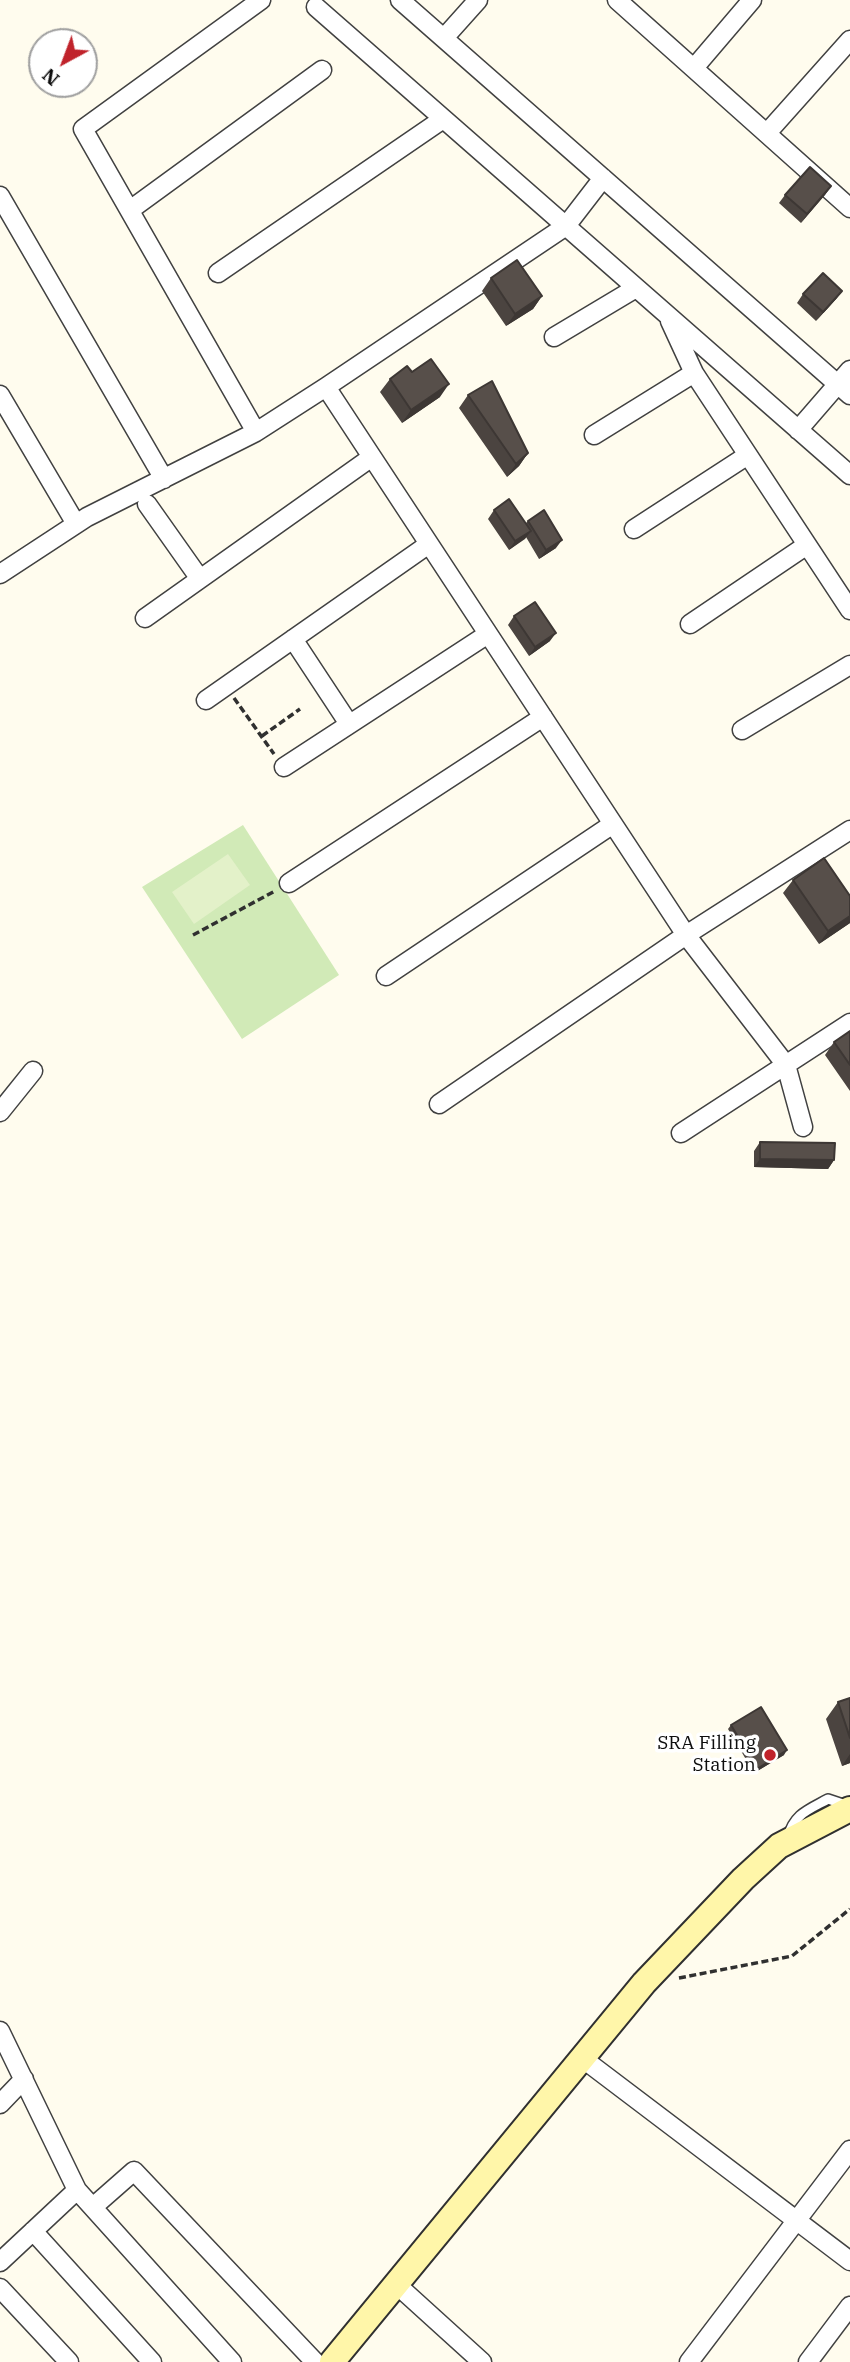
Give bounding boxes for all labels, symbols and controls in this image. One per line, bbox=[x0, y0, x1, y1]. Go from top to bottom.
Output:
north arrow bbox=[28, 28, 98, 98]
text: N bbox=[37, 63, 64, 91]
place label: SRA Filling Station bbox=[657, 1733, 756, 1777]
marker: SRA Filling Station bbox=[762, 1747, 778, 1763]

